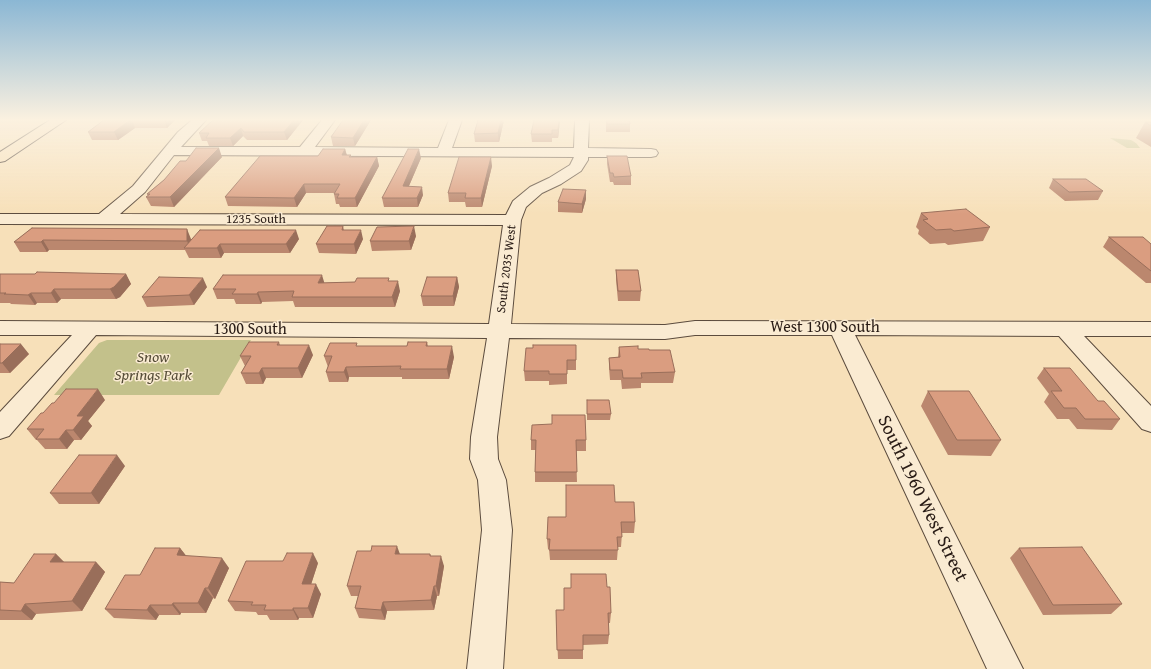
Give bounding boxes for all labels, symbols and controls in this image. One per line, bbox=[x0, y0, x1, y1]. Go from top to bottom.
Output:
street label: 1235 South bbox=[226, 212, 286, 228]
street label: South 2035 West bbox=[494, 224, 520, 314]
street label: West 1300 South bbox=[770, 318, 880, 338]
street label: 1300 South bbox=[213, 320, 287, 340]
park label: Snow Springs Park bbox=[114, 348, 192, 386]
street label: South 1960 West Street bbox=[872, 412, 972, 586]

